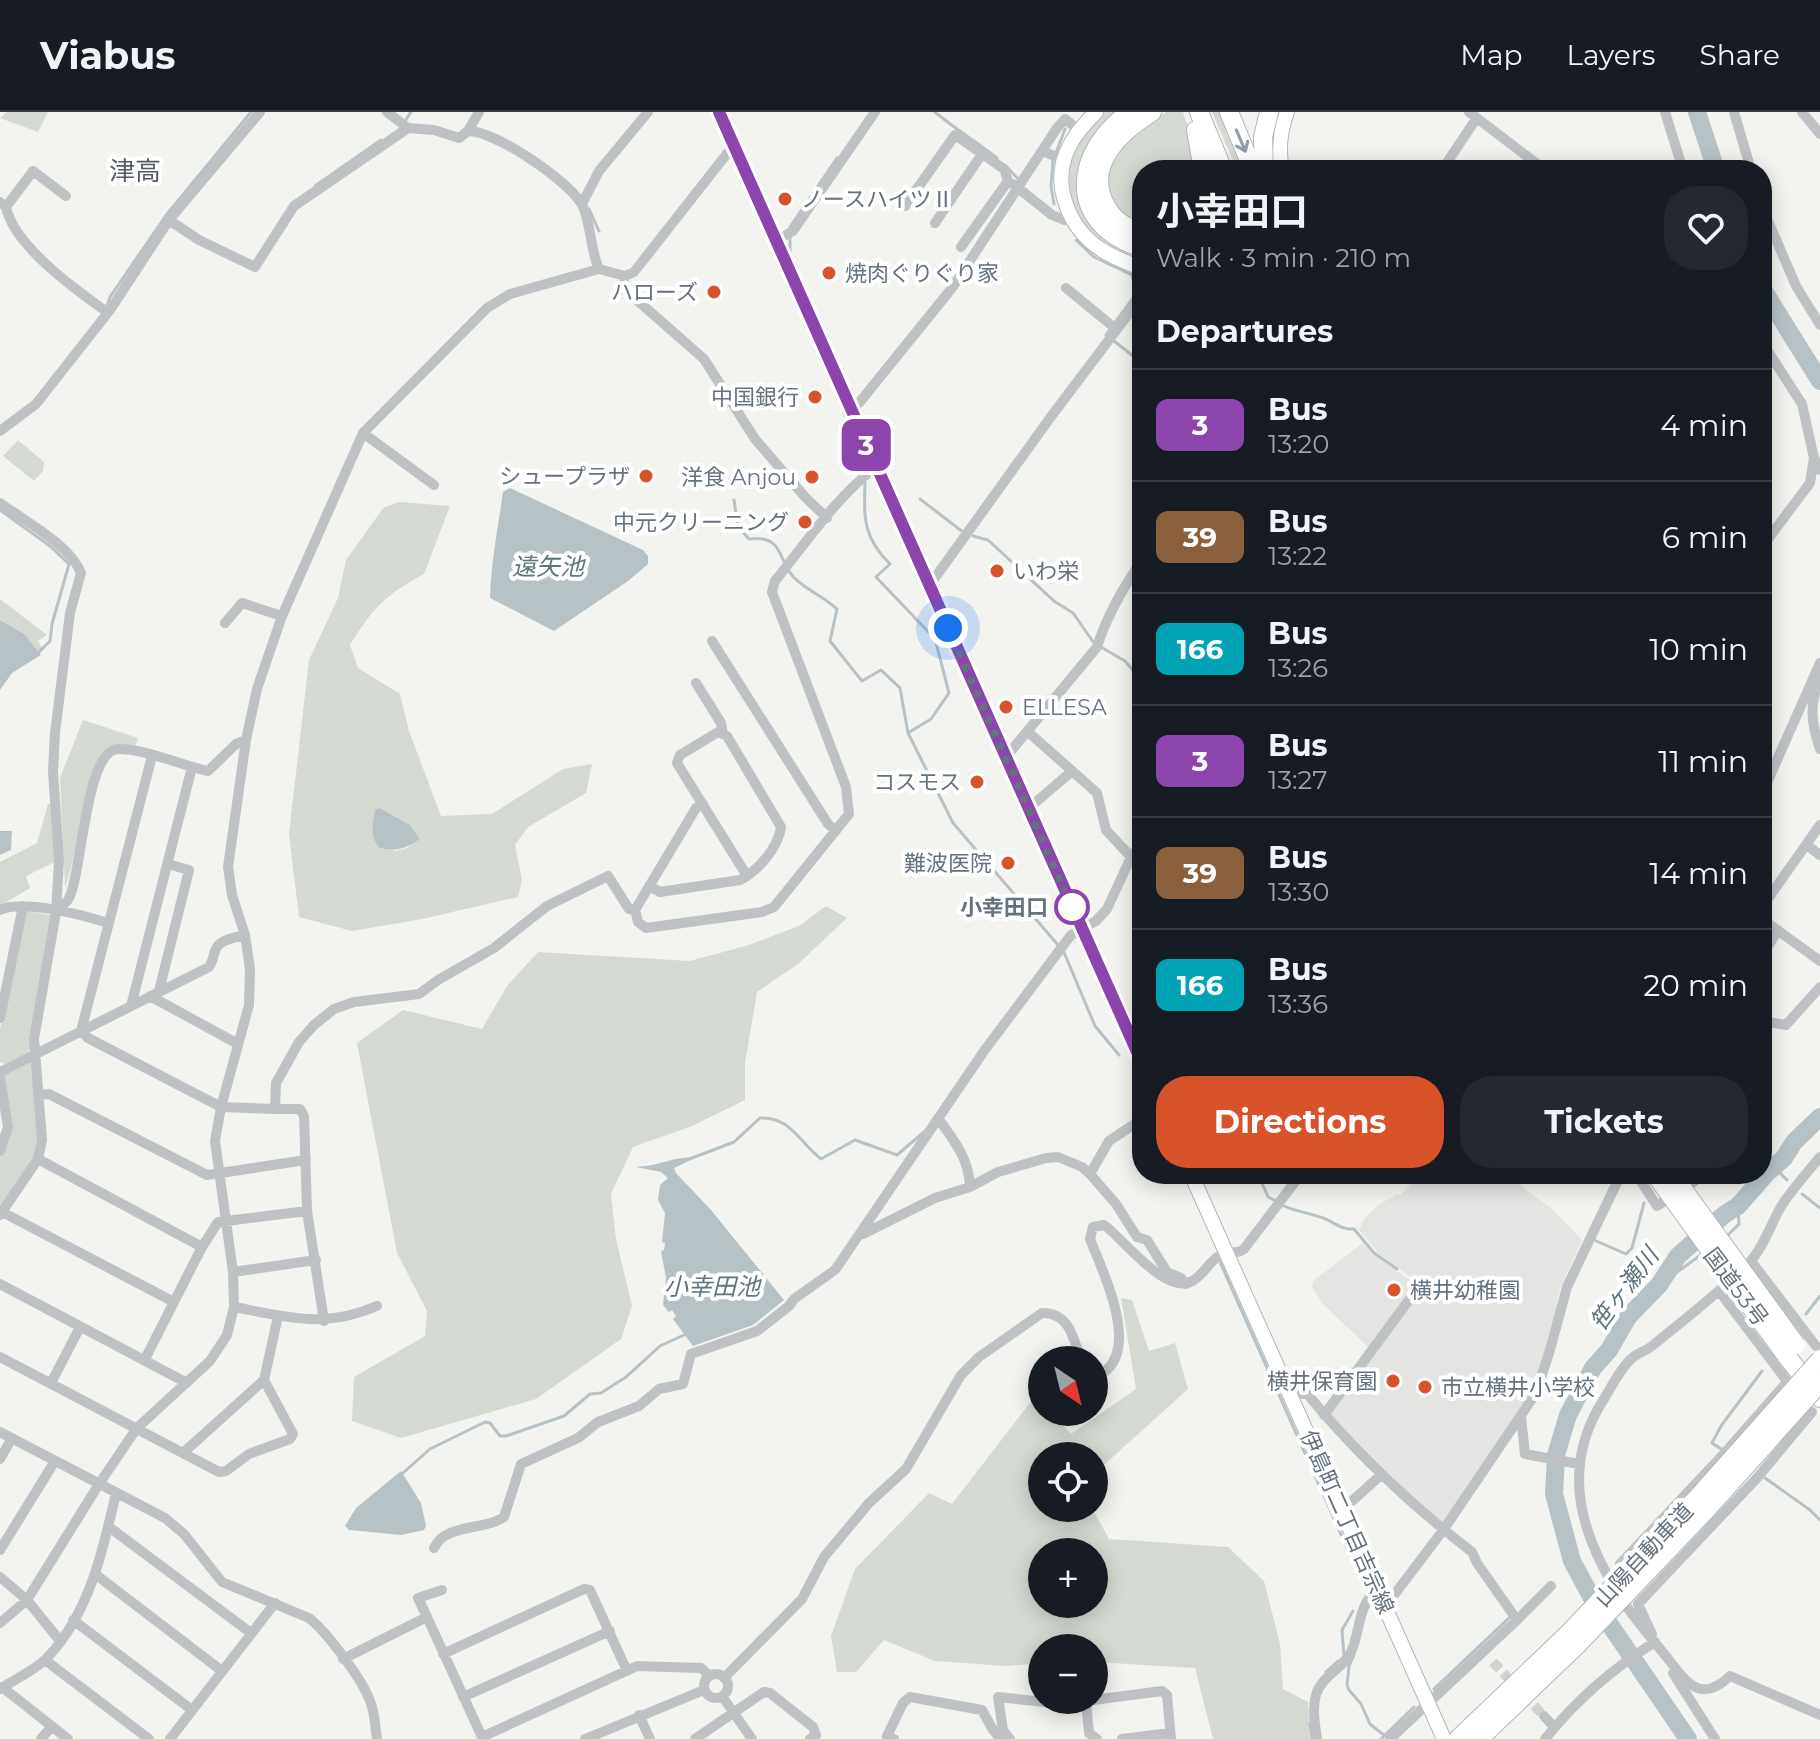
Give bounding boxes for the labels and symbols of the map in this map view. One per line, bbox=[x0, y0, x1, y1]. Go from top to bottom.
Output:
one-way arrow bbox=[1235, 128, 1249, 153]
district label: 津高 bbox=[109, 155, 161, 187]
place label: ノースハイツⅡ bbox=[801, 186, 953, 213]
marker: ノースハイツⅡ bbox=[776, 190, 794, 208]
place label: 焼肉ぐりぐり家 bbox=[845, 260, 999, 287]
marker: 焼肉ぐりぐり家 bbox=[820, 264, 838, 282]
place label: ハローズ bbox=[611, 279, 698, 306]
marker: ハローズ bbox=[705, 283, 723, 301]
place label: 中国銀行 bbox=[711, 384, 799, 411]
marker: 中国銀行 bbox=[806, 388, 824, 406]
line badge: 3 bbox=[840, 419, 892, 471]
place label: シュープラザ bbox=[499, 463, 630, 490]
place label: 洋食 Anjou bbox=[681, 464, 796, 491]
marker: シュープラザ bbox=[637, 467, 655, 485]
marker: 洋食 Anjou bbox=[803, 468, 821, 486]
place label: 中元クリーニング bbox=[613, 509, 789, 536]
marker: 中元クリーニング bbox=[796, 513, 814, 531]
water label: 遠矢池 bbox=[512, 552, 586, 581]
place label: いわ栄 bbox=[1013, 558, 1079, 585]
marker: いわ栄 bbox=[988, 562, 1006, 580]
your location bbox=[928, 608, 968, 648]
place label: ELLESA bbox=[1022, 694, 1107, 721]
marker: ELLESA bbox=[997, 698, 1015, 716]
place label: コスモス bbox=[873, 769, 961, 796]
marker: コスモス bbox=[968, 773, 986, 791]
place label: 難波医院 bbox=[904, 850, 992, 877]
marker: 難波医院 bbox=[999, 854, 1017, 872]
marker: 小幸田口 bbox=[1055, 890, 1089, 924]
place label: 小幸田口 bbox=[960, 894, 1048, 921]
water label: 笹ヶ瀬川 bbox=[1584, 1240, 1666, 1336]
street label: 国道53号 bbox=[1698, 1243, 1774, 1331]
water label: 小幸田池 bbox=[664, 1272, 762, 1301]
place label: 横井幼稚園 bbox=[1410, 1277, 1520, 1304]
marker: 横井幼稚園 bbox=[1385, 1281, 1403, 1299]
north arrow bbox=[1028, 1346, 1108, 1426]
place label: 横井保育園 bbox=[1267, 1368, 1377, 1395]
marker: 横井保育園 bbox=[1384, 1372, 1402, 1390]
place label: 市立横井小学校 bbox=[1441, 1374, 1595, 1401]
marker: 市立横井小学校 bbox=[1416, 1378, 1434, 1396]
street label: 伊島町二丁目吉宗線 bbox=[1294, 1426, 1400, 1618]
street label: 山陽自動車道 bbox=[1589, 1498, 1699, 1612]

